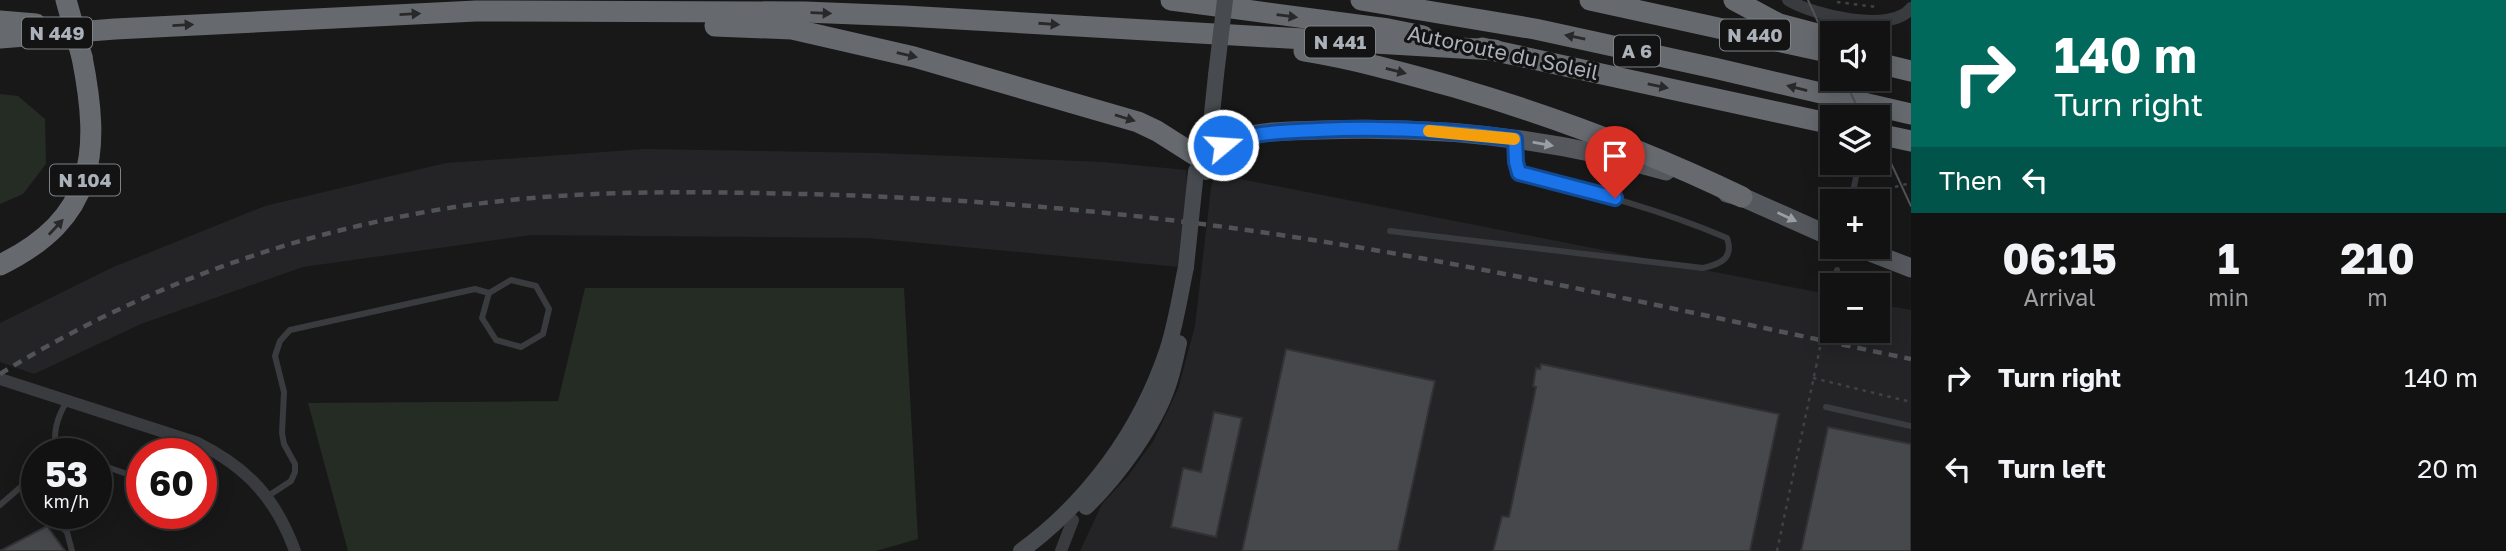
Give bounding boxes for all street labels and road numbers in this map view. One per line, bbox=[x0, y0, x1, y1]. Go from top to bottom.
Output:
road number: N 449 bbox=[22, 18, 92, 48]
street label: Autoroute du Soleil bbox=[1405, 19, 1601, 85]
road number: N 440 bbox=[1720, 20, 1790, 50]
road number: N 441 bbox=[1305, 26, 1375, 58]
road number: A 6 bbox=[1614, 36, 1660, 66]
road number: N 104 bbox=[50, 164, 120, 196]

